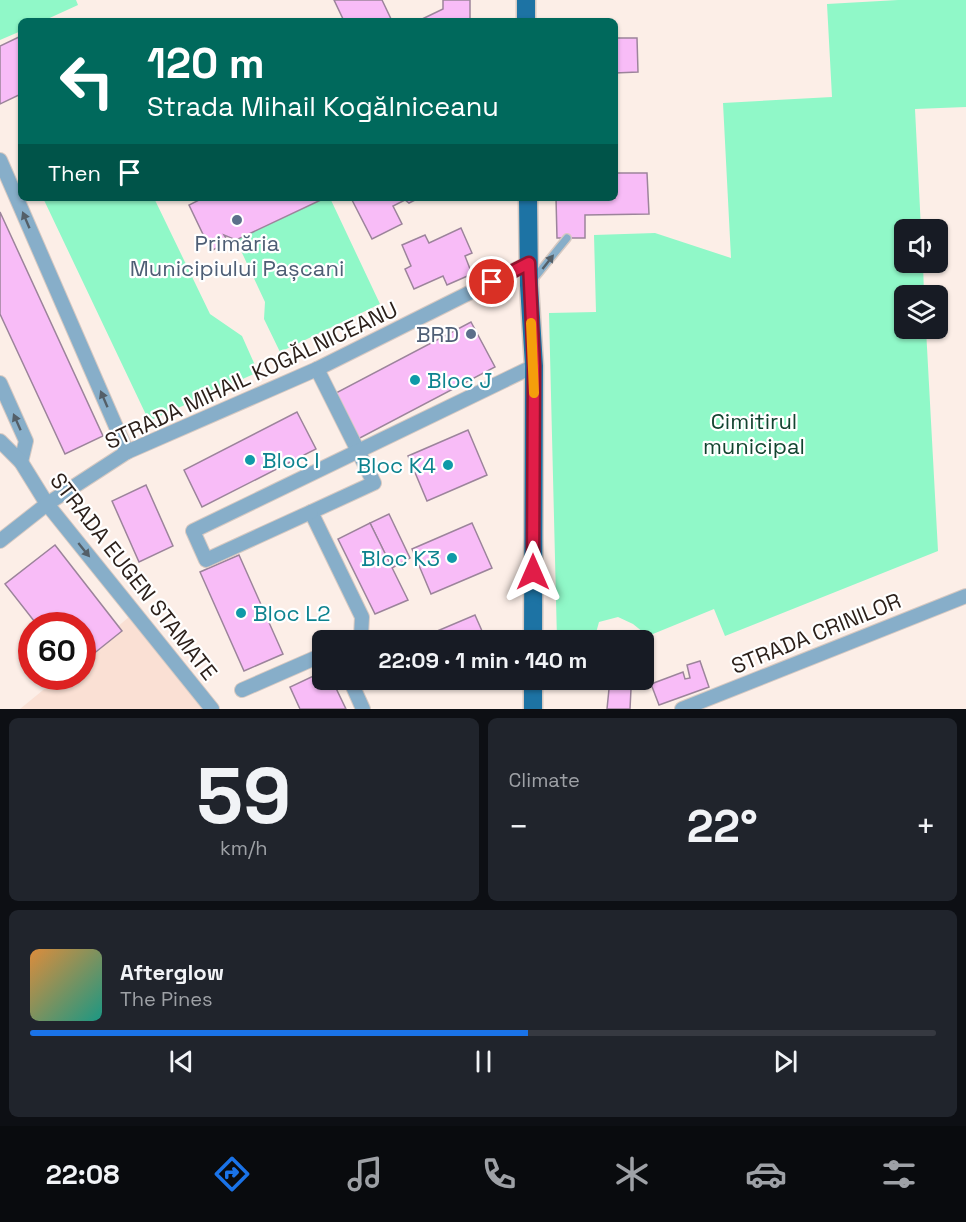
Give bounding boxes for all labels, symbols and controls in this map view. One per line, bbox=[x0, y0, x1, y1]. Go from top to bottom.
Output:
text: 120 m bbox=[147, 37, 265, 90]
icon: left bbox=[48, 42, 126, 120]
text: Strada Mihail Kogălniceanu bbox=[147, 89, 499, 124]
icon: arrive bbox=[113, 156, 146, 189]
text: Then bbox=[48, 159, 101, 187]
one-way arrow bbox=[21, 210, 31, 228]
marker: Primăria Municipiului Pașcani bbox=[230, 213, 244, 227]
map controls bbox=[894, 219, 948, 339]
button: sound bbox=[894, 219, 948, 273]
place label: Primăria Municipiului Pașcani bbox=[130, 229, 344, 282]
one-way arrow bbox=[541, 254, 553, 269]
pin bbox=[466, 256, 517, 307]
icon: arrive bbox=[475, 265, 508, 298]
button: layers bbox=[894, 285, 948, 339]
street label: STRADA MIHAIL KOGĂLNICEANU bbox=[100, 295, 402, 455]
place label: BRD bbox=[416, 320, 459, 348]
marker: BRD bbox=[464, 327, 478, 341]
place label: Bloc J bbox=[427, 366, 492, 394]
marker: Bloc J bbox=[408, 373, 422, 387]
one-way arrow bbox=[99, 389, 109, 407]
park label: Cimitirul municipal bbox=[703, 407, 805, 460]
one-way arrow bbox=[13, 413, 22, 430]
place label: Bloc I bbox=[262, 446, 320, 474]
place label: Bloc K4 bbox=[356, 451, 436, 479]
marker: Bloc I bbox=[243, 453, 257, 467]
marker: Bloc K4 bbox=[441, 458, 455, 472]
street label: STRADA EUGEN STAMATE bbox=[44, 467, 224, 685]
position arrow bbox=[501, 540, 565, 604]
one-way arrow bbox=[77, 542, 90, 558]
place label: Bloc K3 bbox=[361, 544, 440, 572]
marker: Bloc K3 bbox=[445, 551, 459, 565]
street label: STRADA CRINILOR bbox=[727, 586, 905, 680]
place label: Bloc L2 bbox=[253, 599, 331, 627]
marker: Bloc L2 bbox=[234, 606, 248, 620]
speed limit sign: 60 bbox=[18, 612, 96, 690]
text: 22:09 · 1 min · 140 m bbox=[379, 646, 587, 674]
text: 59 bbox=[196, 746, 291, 846]
text: Climate bbox=[509, 767, 580, 793]
text: 22° bbox=[687, 798, 758, 855]
text: − bbox=[509, 806, 529, 848]
text: + bbox=[916, 806, 936, 848]
text: km/h bbox=[220, 835, 268, 861]
text: Afterglow bbox=[120, 958, 224, 986]
text: The Pines bbox=[120, 986, 213, 1012]
icon: previous bbox=[165, 1045, 198, 1078]
icon: pause bbox=[467, 1045, 500, 1078]
icon: next bbox=[769, 1045, 802, 1078]
icon: directions bbox=[211, 1153, 253, 1195]
icon: music bbox=[344, 1153, 386, 1195]
icon: phone bbox=[478, 1153, 520, 1195]
icon: climate bbox=[611, 1153, 653, 1195]
icon: car bbox=[745, 1153, 787, 1195]
icon: filters bbox=[878, 1153, 920, 1195]
text: 22:08 bbox=[46, 1157, 120, 1192]

